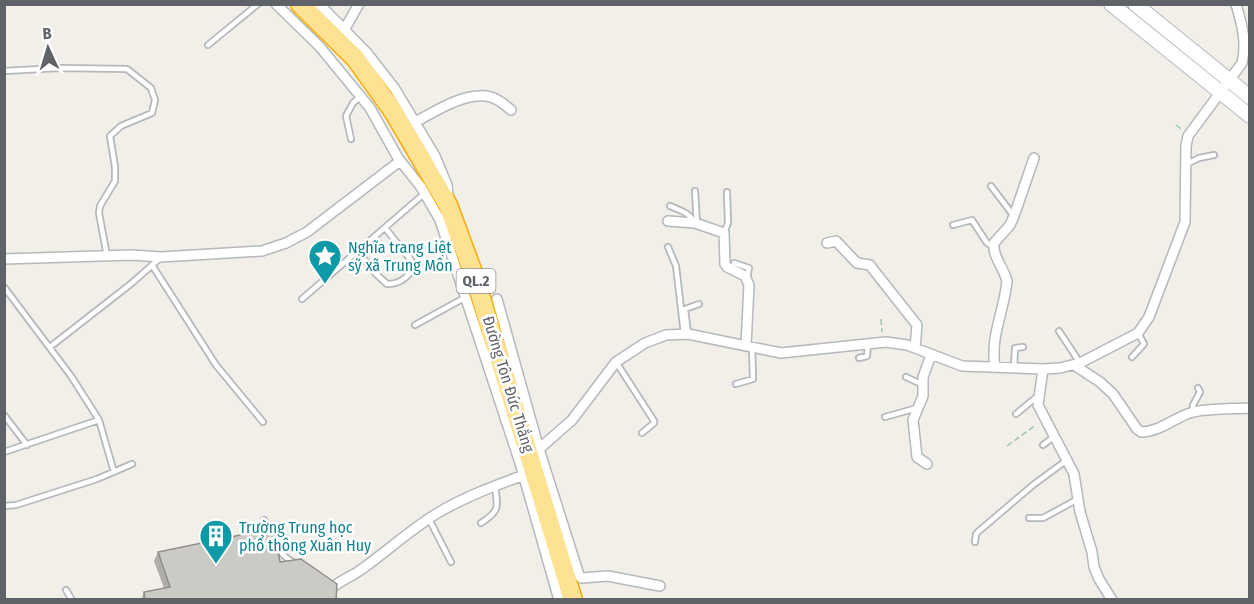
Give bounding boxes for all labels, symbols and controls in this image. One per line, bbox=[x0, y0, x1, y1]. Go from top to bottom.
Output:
north arrow bbox=[18, 18, 78, 78]
text: B bbox=[42, 24, 52, 43]
place icon: Nghĩa trang Liệt sỹ xã Trung Môn bbox=[307, 238, 343, 285]
place label: Nghĩa trang Liệt sỹ xã Trung Môn bbox=[348, 238, 453, 275]
road number: QL.2 bbox=[456, 269, 496, 293]
street label: Đường Tôn Đức Thắng bbox=[479, 313, 539, 455]
building icon: Trường Trung học phổ thông Xuân Huy bbox=[198, 518, 234, 565]
place label: Trường Trung học phổ thông Xuân Huy bbox=[239, 518, 372, 555]

